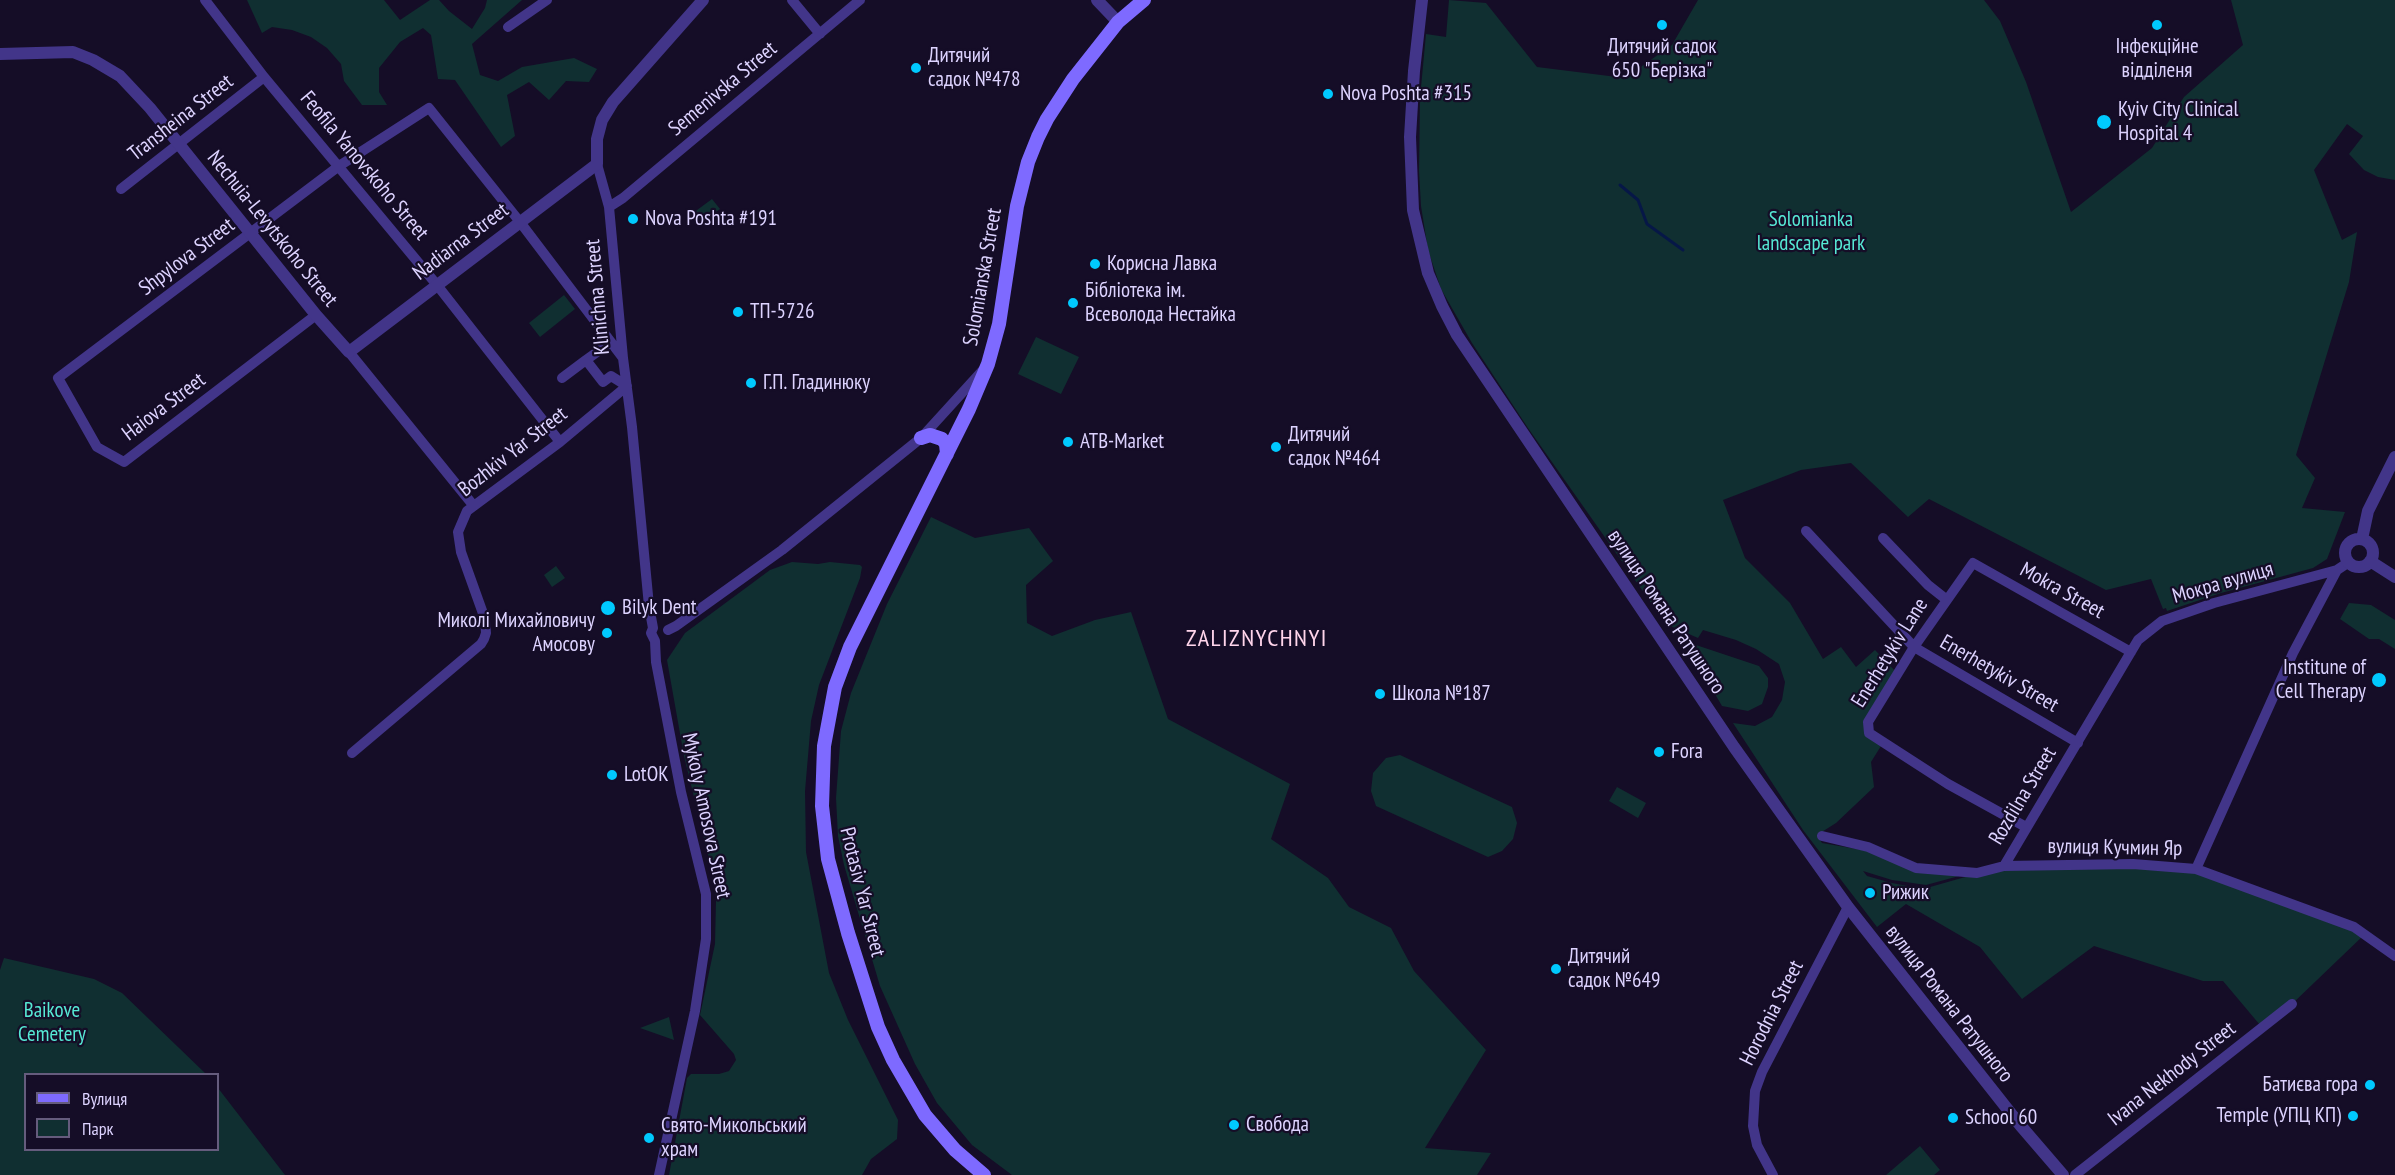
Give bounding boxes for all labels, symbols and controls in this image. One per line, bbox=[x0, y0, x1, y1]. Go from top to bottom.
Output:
marker: Дитячий садок 650 "Берізка" bbox=[1655, 18, 1669, 32]
marker: Інфекційне відділеня bbox=[2150, 18, 2164, 32]
place label: Дитячий садок 650 "Берізка" bbox=[1608, 34, 1716, 84]
place label: Інфекційне відділеня bbox=[2115, 34, 2199, 84]
street label: Semenivska Street bbox=[664, 36, 782, 142]
place label: Дитячий садок №478 bbox=[928, 43, 1020, 93]
marker: Дитячий садок №478 bbox=[909, 61, 923, 75]
street label: Transheina Street bbox=[124, 69, 238, 167]
place label: Nova Poshta #315 bbox=[1340, 81, 1472, 107]
street label: Feofila Yanovskoho Street bbox=[294, 86, 434, 246]
marker: Nova Poshta #315 bbox=[1321, 87, 1335, 101]
place label: Kyiv City Clinical Hospital 4 bbox=[2118, 97, 2238, 147]
marker: Kyiv City Clinical Hospital 4 bbox=[2095, 113, 2113, 131]
street label: Nechuia-Levytskoho Street bbox=[201, 146, 343, 312]
street label: Nadiarna Street bbox=[408, 198, 514, 286]
place label: Nova Poshta #191 bbox=[645, 206, 777, 232]
street label: Solomianska Street bbox=[958, 206, 1008, 348]
park label: Solomianka landscape park bbox=[1757, 207, 1865, 257]
marker: Nova Poshta #191 bbox=[626, 212, 640, 226]
street label: Shpylova Street bbox=[134, 213, 240, 301]
street label: Klinichna Street bbox=[580, 238, 616, 356]
place label: Корисна Лавка bbox=[1107, 251, 1217, 277]
marker: Корисна Лавка bbox=[1088, 257, 1102, 271]
place label: Бібліотека ім. Всеволода Нестайка bbox=[1085, 278, 1236, 328]
marker: Бібліотека ім. Всеволода Нестайка bbox=[1066, 296, 1080, 310]
place label: ТП-5726 bbox=[750, 299, 814, 325]
marker: ТП-5726 bbox=[731, 305, 745, 319]
street label: Haiova Street bbox=[117, 368, 211, 446]
place label: Г.П. Гладинюку bbox=[763, 370, 870, 396]
marker: Г.П. Гладинюку bbox=[744, 376, 758, 390]
street label: Bozhkiv Yar Street bbox=[454, 402, 572, 502]
place label: Дитячий садок №464 bbox=[1288, 422, 1380, 472]
place label: ATB-Market bbox=[1080, 429, 1164, 455]
marker: ATB-Market bbox=[1061, 435, 1075, 449]
marker: Дитячий садок №464 bbox=[1269, 440, 1283, 454]
street label: вулиця Романа Ратушного bbox=[1602, 525, 1730, 699]
street label: Мокра вулиця bbox=[2170, 557, 2276, 609]
street label: Mokra Street bbox=[2015, 558, 2109, 624]
street label: Enerhetykiv Lane bbox=[1846, 594, 1934, 712]
place label: Bilyk Dent bbox=[622, 595, 697, 621]
marker: Bilyk Dent bbox=[599, 599, 617, 617]
place label: Миколі Михайловичу Амосову bbox=[437, 608, 595, 658]
district label: ZALIZNYCHNYI bbox=[1186, 625, 1328, 653]
marker: Миколі Михайловичу Амосову bbox=[600, 626, 614, 640]
street label: Enerhetykiv Street bbox=[1935, 630, 2063, 718]
place label: Institune of Cell Therapy bbox=[2276, 655, 2366, 705]
marker: Institune of Cell Therapy bbox=[2370, 671, 2388, 689]
place label: Школа №187 bbox=[1392, 681, 1491, 707]
marker: Школа №187 bbox=[1373, 687, 1387, 701]
street label: Mykoly Amosova Street bbox=[676, 731, 736, 901]
place label: Fora bbox=[1671, 739, 1703, 765]
street label: Rozdilna Street bbox=[1984, 742, 2062, 850]
marker: Fora bbox=[1652, 745, 1666, 759]
place label: LotOK bbox=[624, 762, 669, 788]
marker: LotOK bbox=[605, 768, 619, 782]
street label: Protasiv Yar Street bbox=[834, 825, 890, 959]
street label: вулиця Кучмин Яр bbox=[2047, 834, 2183, 862]
place label: Рижик bbox=[1882, 880, 1929, 906]
marker: Рижик bbox=[1863, 886, 1877, 900]
street label: вулиця Романа Ратушного bbox=[1880, 920, 2018, 1088]
place label: Дитячий садок №649 bbox=[1568, 944, 1660, 994]
street label: Horodnia Street bbox=[1735, 956, 1809, 1070]
marker: Дитячий садок №649 bbox=[1549, 962, 1563, 976]
park label: Baikove Cemetery bbox=[18, 998, 86, 1048]
street label: Ivana Nekhody Street bbox=[2103, 1016, 2241, 1132]
place label: Батиєва гора bbox=[2263, 1072, 2358, 1098]
legend bbox=[24, 1073, 219, 1151]
marker: Батиєва гора bbox=[2363, 1078, 2377, 1092]
text: Вулиця bbox=[82, 1087, 127, 1110]
place label: Temple (УПЦ КП) bbox=[2217, 1103, 2341, 1129]
place label: School 60 bbox=[1965, 1105, 2037, 1131]
marker: Temple (УПЦ КП) bbox=[2346, 1109, 2360, 1123]
marker: School 60 bbox=[1946, 1111, 1960, 1125]
place label: Свобода bbox=[1246, 1112, 1309, 1138]
place label: Свято-Микольський храм bbox=[661, 1113, 807, 1163]
text: Парк bbox=[82, 1117, 113, 1140]
marker: Свобода bbox=[1227, 1118, 1241, 1132]
marker: Свято-Микольський храм bbox=[642, 1131, 656, 1145]

